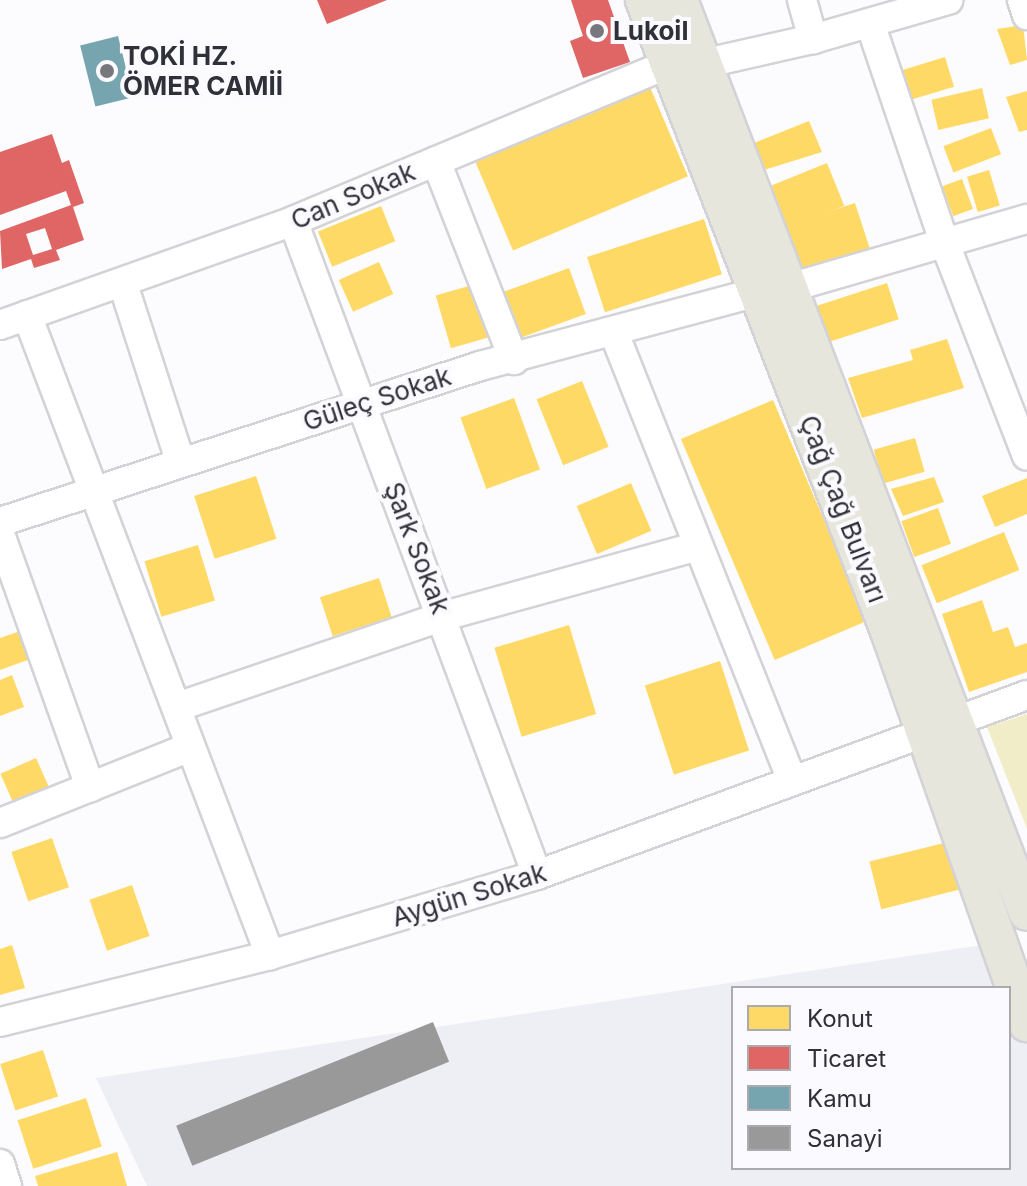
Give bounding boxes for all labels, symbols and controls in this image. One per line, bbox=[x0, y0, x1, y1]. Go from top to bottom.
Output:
place label: Lukoil bbox=[613, 15, 688, 47]
marker: Lukoil bbox=[588, 22, 606, 40]
place label: TOKİ HZ. ÖMER CAMİİ bbox=[123, 40, 283, 102]
marker: TOKİ HZ. ÖMER CAMİİ bbox=[98, 62, 116, 80]
street label: Can Sokak bbox=[286, 156, 420, 236]
street label: Güleç Sokak bbox=[299, 360, 455, 438]
street label: Çağ Çağ Bulvarı bbox=[793, 411, 893, 607]
street label: Şark Sokak bbox=[378, 478, 456, 618]
street label: Aygün Sokak bbox=[388, 857, 550, 933]
legend bbox=[731, 986, 1011, 1170]
text: Konut bbox=[807, 1004, 873, 1033]
text: Ticaret bbox=[807, 1044, 886, 1073]
text: Kamu bbox=[807, 1084, 872, 1113]
text: Sanayi bbox=[807, 1124, 882, 1153]

